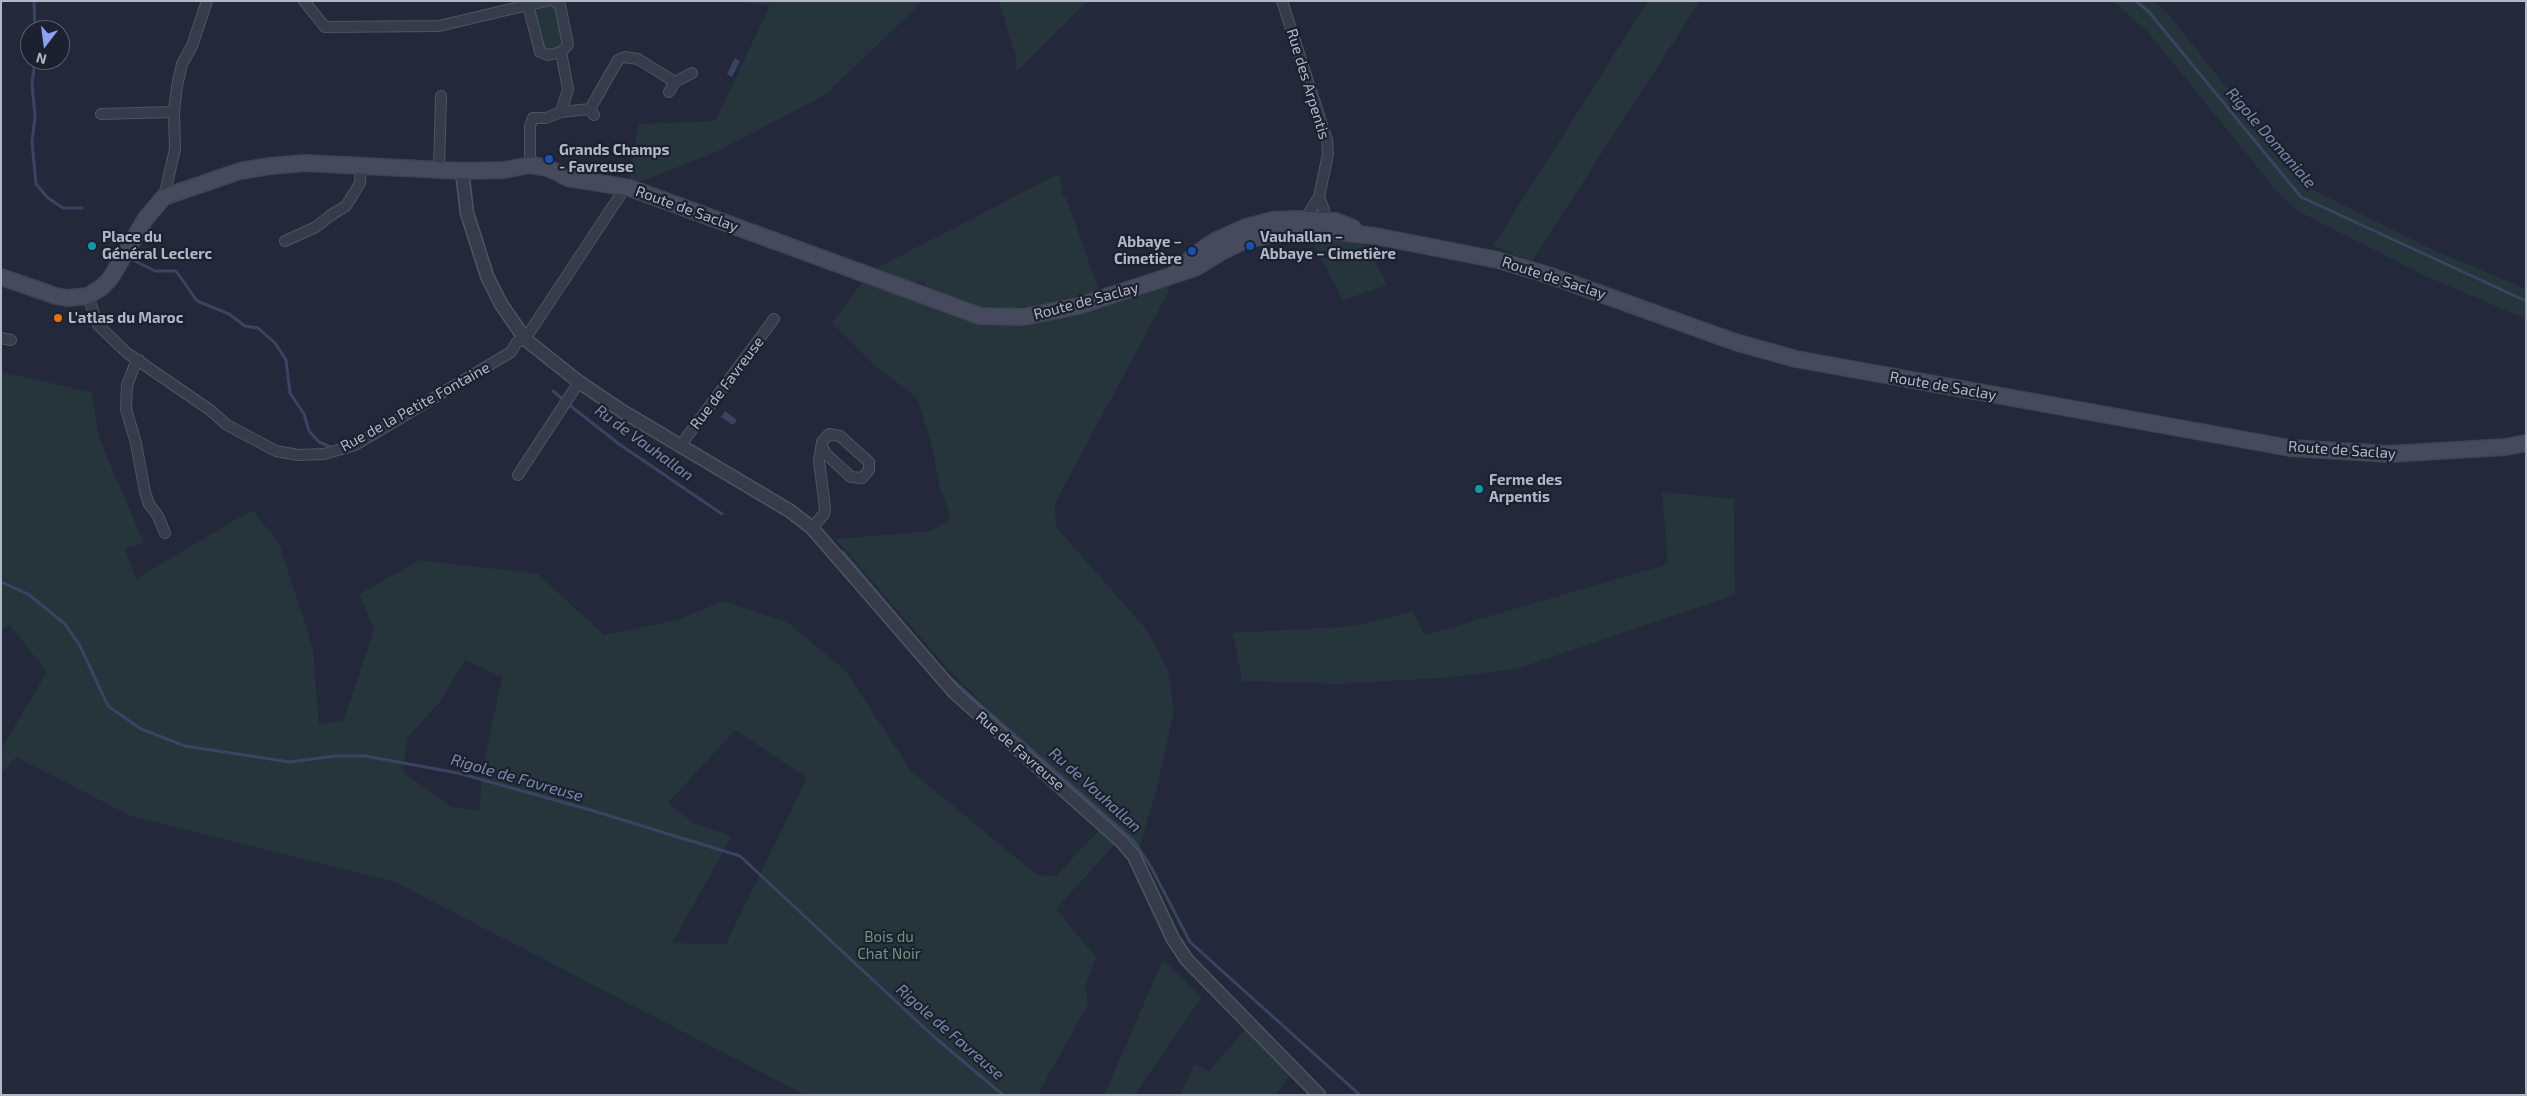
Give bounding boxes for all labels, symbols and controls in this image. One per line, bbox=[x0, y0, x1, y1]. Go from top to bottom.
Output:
north arrow bbox=[20, 20, 70, 70]
street label: Rue des Arpentis bbox=[1283, 27, 1333, 141]
text: N bbox=[34, 49, 48, 69]
water label: Rigole Domaniale bbox=[2222, 84, 2320, 192]
place label: Grands Champs - Favreuse bbox=[559, 141, 669, 176]
marker: Grands Champs - Favreuse bbox=[543, 153, 555, 165]
street label: Route de Saclay bbox=[633, 182, 741, 236]
place label: Place du Général Leclerc bbox=[102, 228, 212, 263]
place label: Vauhallan – Abbaye – Cimetière bbox=[1260, 228, 1396, 263]
place label: Abbaye – Cimetière bbox=[1114, 233, 1182, 268]
marker: Place du Général Leclerc bbox=[86, 240, 98, 252]
marker: Vauhallan – Abbaye – Cimetière bbox=[1244, 240, 1256, 252]
marker: Abbaye – Cimetière bbox=[1186, 245, 1198, 257]
street label: Route de Saclay bbox=[1500, 253, 1608, 303]
street label: Route de Saclay bbox=[1032, 278, 1140, 324]
place label: L'atlas du Maroc bbox=[68, 309, 183, 327]
marker: L'atlas du Maroc bbox=[52, 312, 64, 324]
street label: Rue de Favreuse bbox=[686, 333, 768, 433]
street label: Rue de la Petite Fontaine bbox=[337, 358, 493, 456]
street label: Route de Saclay bbox=[1888, 368, 1998, 404]
water label: Ru de Vauhallan bbox=[591, 401, 697, 485]
street label: Route de Saclay bbox=[2288, 437, 2396, 463]
place label: Ferme des Arpentis bbox=[1489, 471, 1562, 506]
marker: Ferme des Arpentis bbox=[1473, 483, 1485, 495]
street label: Rue de Favreuse bbox=[972, 708, 1068, 794]
water label: Ru de Vauhallan bbox=[1045, 744, 1145, 836]
water label: Rigole de Favreuse bbox=[449, 750, 585, 806]
park label: Bois du Chat Noir bbox=[857, 928, 921, 963]
water label: Rigole de Favreuse bbox=[892, 980, 1008, 1084]

